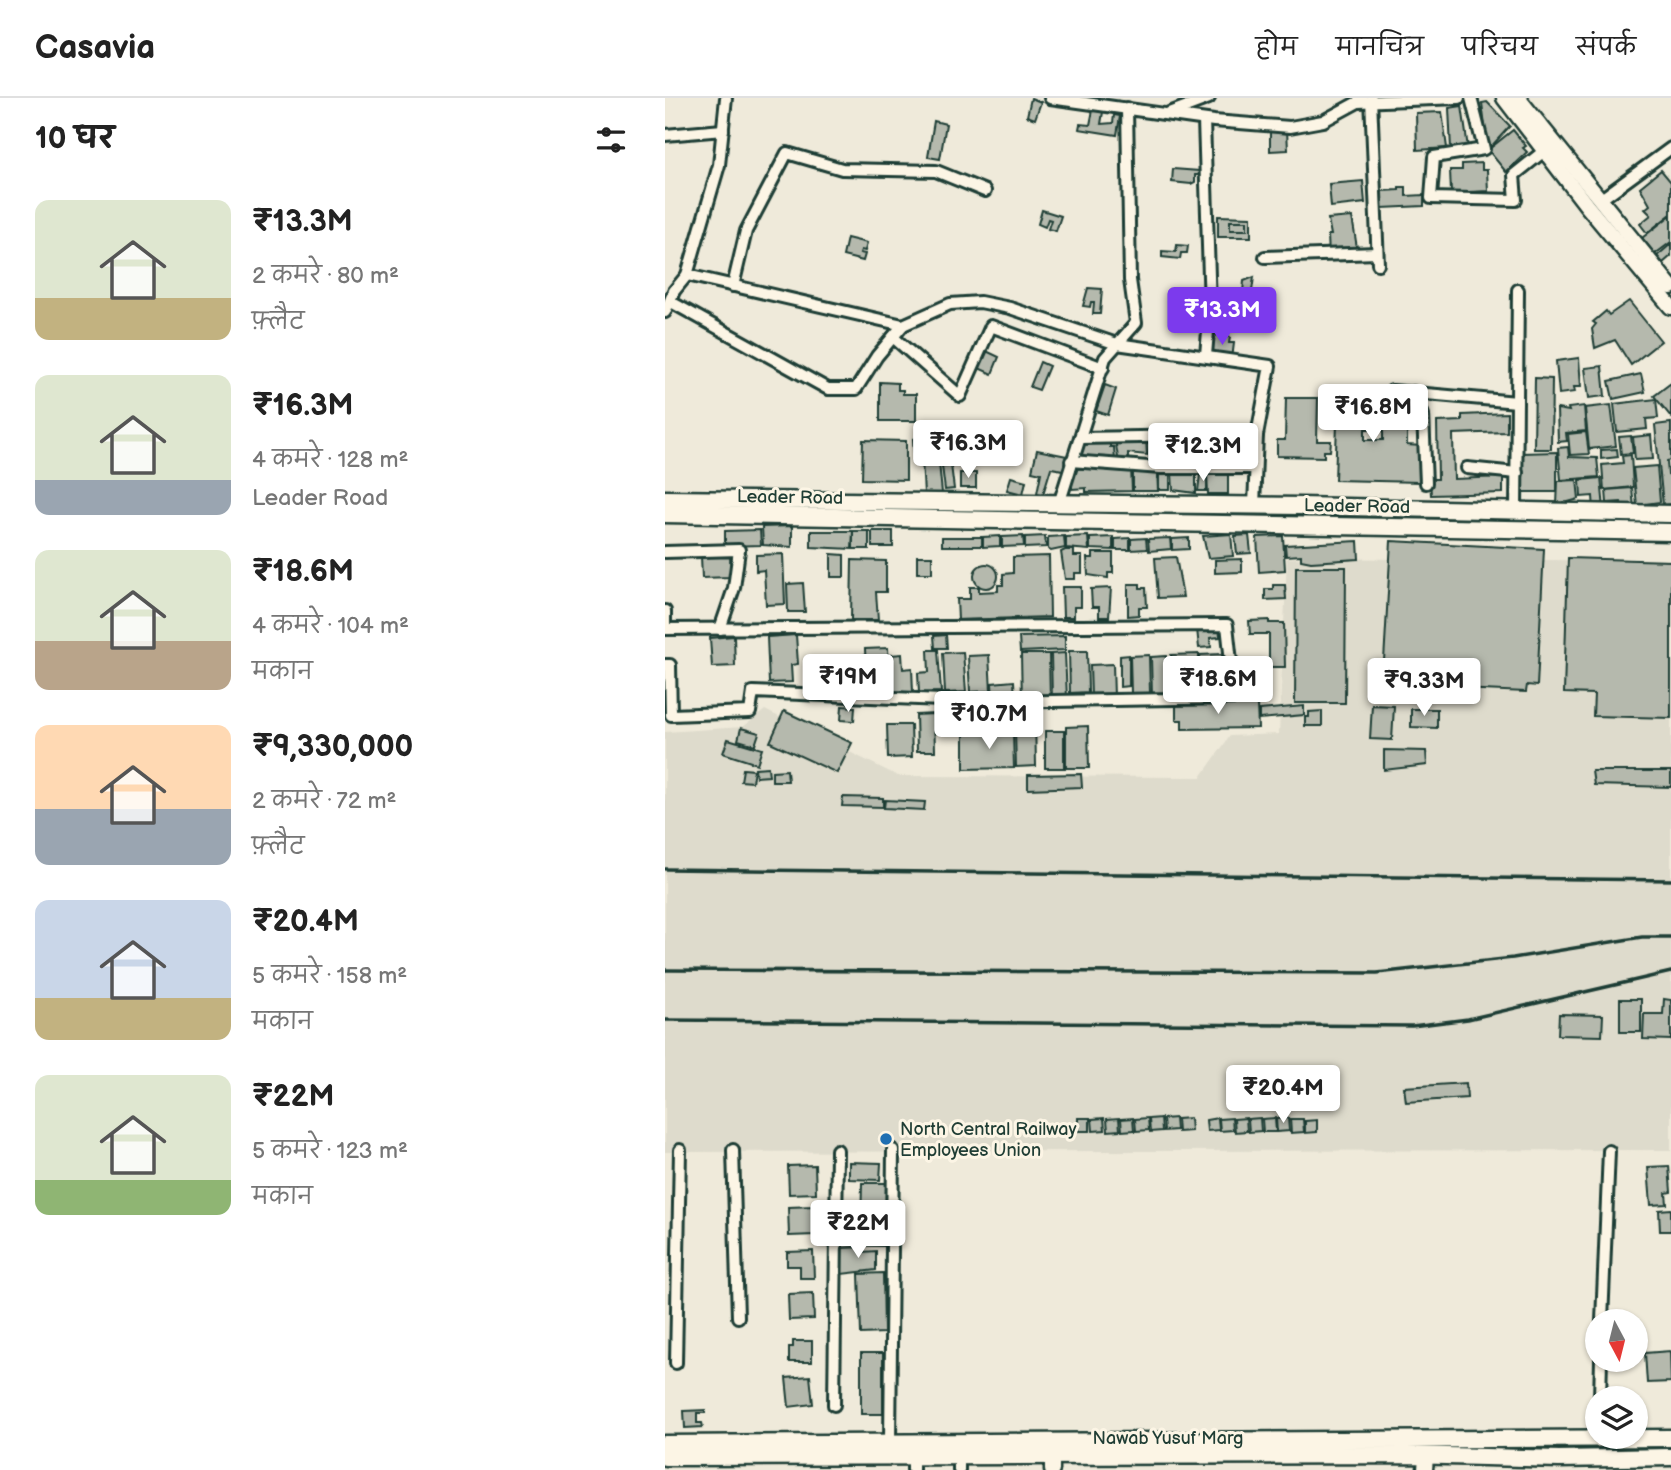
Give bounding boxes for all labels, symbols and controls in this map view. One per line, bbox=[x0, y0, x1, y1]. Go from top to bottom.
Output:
text: Casavia bbox=[35, 28, 155, 68]
text: होम bbox=[1255, 33, 1298, 62]
text: मानचित्र bbox=[1336, 33, 1424, 62]
text: परिचय bbox=[1462, 33, 1538, 62]
text: संपर्क bbox=[1576, 33, 1636, 62]
text: 10 घर bbox=[35, 121, 114, 157]
icon: filters bbox=[592, 121, 630, 159]
text: ₹13.3M bbox=[252, 204, 353, 240]
icon: home bbox=[91, 228, 175, 312]
text: 2 कमरे · 80 m² bbox=[252, 262, 399, 290]
pin: ₹13.3M bbox=[1165, 288, 1279, 347]
text: ₹13.3M bbox=[1183, 296, 1261, 324]
text: फ़्लैट bbox=[252, 308, 304, 336]
pin: ₹16.8M bbox=[1316, 384, 1430, 444]
text: ₹16.3M bbox=[252, 388, 353, 424]
text: ₹16.8M bbox=[1334, 393, 1412, 421]
icon: home bbox=[91, 403, 175, 487]
pin: ₹16.3M bbox=[911, 420, 1025, 480]
pin: ₹12.3M bbox=[1146, 424, 1260, 483]
text: ₹16.3M bbox=[929, 429, 1007, 457]
text: ₹12.3M bbox=[1164, 432, 1242, 460]
text: 4 कमरे · 128 m² bbox=[252, 446, 408, 474]
text: Leader Road bbox=[252, 484, 388, 512]
street label: Leader Road bbox=[737, 486, 843, 509]
street label: Leader Road bbox=[1304, 495, 1410, 518]
text: ₹18.6M bbox=[252, 554, 354, 590]
icon: home bbox=[91, 578, 175, 662]
text: 4 कमरे · 104 m² bbox=[252, 612, 409, 640]
pin: ₹19M bbox=[807, 654, 889, 714]
pin: ₹18.6M bbox=[1161, 656, 1275, 716]
text: मकान bbox=[252, 658, 313, 686]
pin: ₹9.33M bbox=[1367, 658, 1481, 718]
text: ₹19M bbox=[819, 663, 877, 691]
text: ₹18.6M bbox=[1179, 665, 1257, 693]
text: ₹9.33M bbox=[1383, 667, 1465, 695]
pin: ₹10.7M bbox=[932, 692, 1046, 751]
text: ₹10.7M bbox=[950, 700, 1028, 728]
text: ₹9,330,000 bbox=[252, 729, 413, 765]
icon: home bbox=[91, 753, 175, 837]
text: 2 कमरे · 72 m² bbox=[252, 787, 396, 815]
text: फ़्लैट bbox=[252, 833, 304, 861]
text: ₹20.4M bbox=[252, 904, 359, 940]
icon: home bbox=[91, 928, 175, 1012]
text: 5 कमरे · 158 m² bbox=[252, 962, 407, 990]
text: मकान bbox=[252, 1008, 313, 1036]
pin: ₹20.4M bbox=[1226, 1066, 1340, 1125]
text: ₹20.4M bbox=[1242, 1074, 1324, 1102]
text: ₹22M bbox=[252, 1079, 334, 1115]
icon: home bbox=[91, 1103, 175, 1187]
place label: North Central Railway Employees Union bbox=[900, 1119, 1077, 1161]
marker: North Central Railway Employees Union bbox=[878, 1131, 894, 1147]
text: 5 कमरे · 123 m² bbox=[252, 1137, 408, 1165]
text: मकान bbox=[252, 1183, 313, 1211]
pin: ₹22M bbox=[817, 1200, 899, 1260]
text: ₹22M bbox=[826, 1209, 890, 1237]
north arrow bbox=[1585, 1309, 1649, 1372]
map controls bbox=[1585, 1309, 1648, 1449]
button: layers bbox=[1585, 1386, 1648, 1449]
street label: Nawab Yusuf Marg bbox=[1093, 1428, 1243, 1449]

